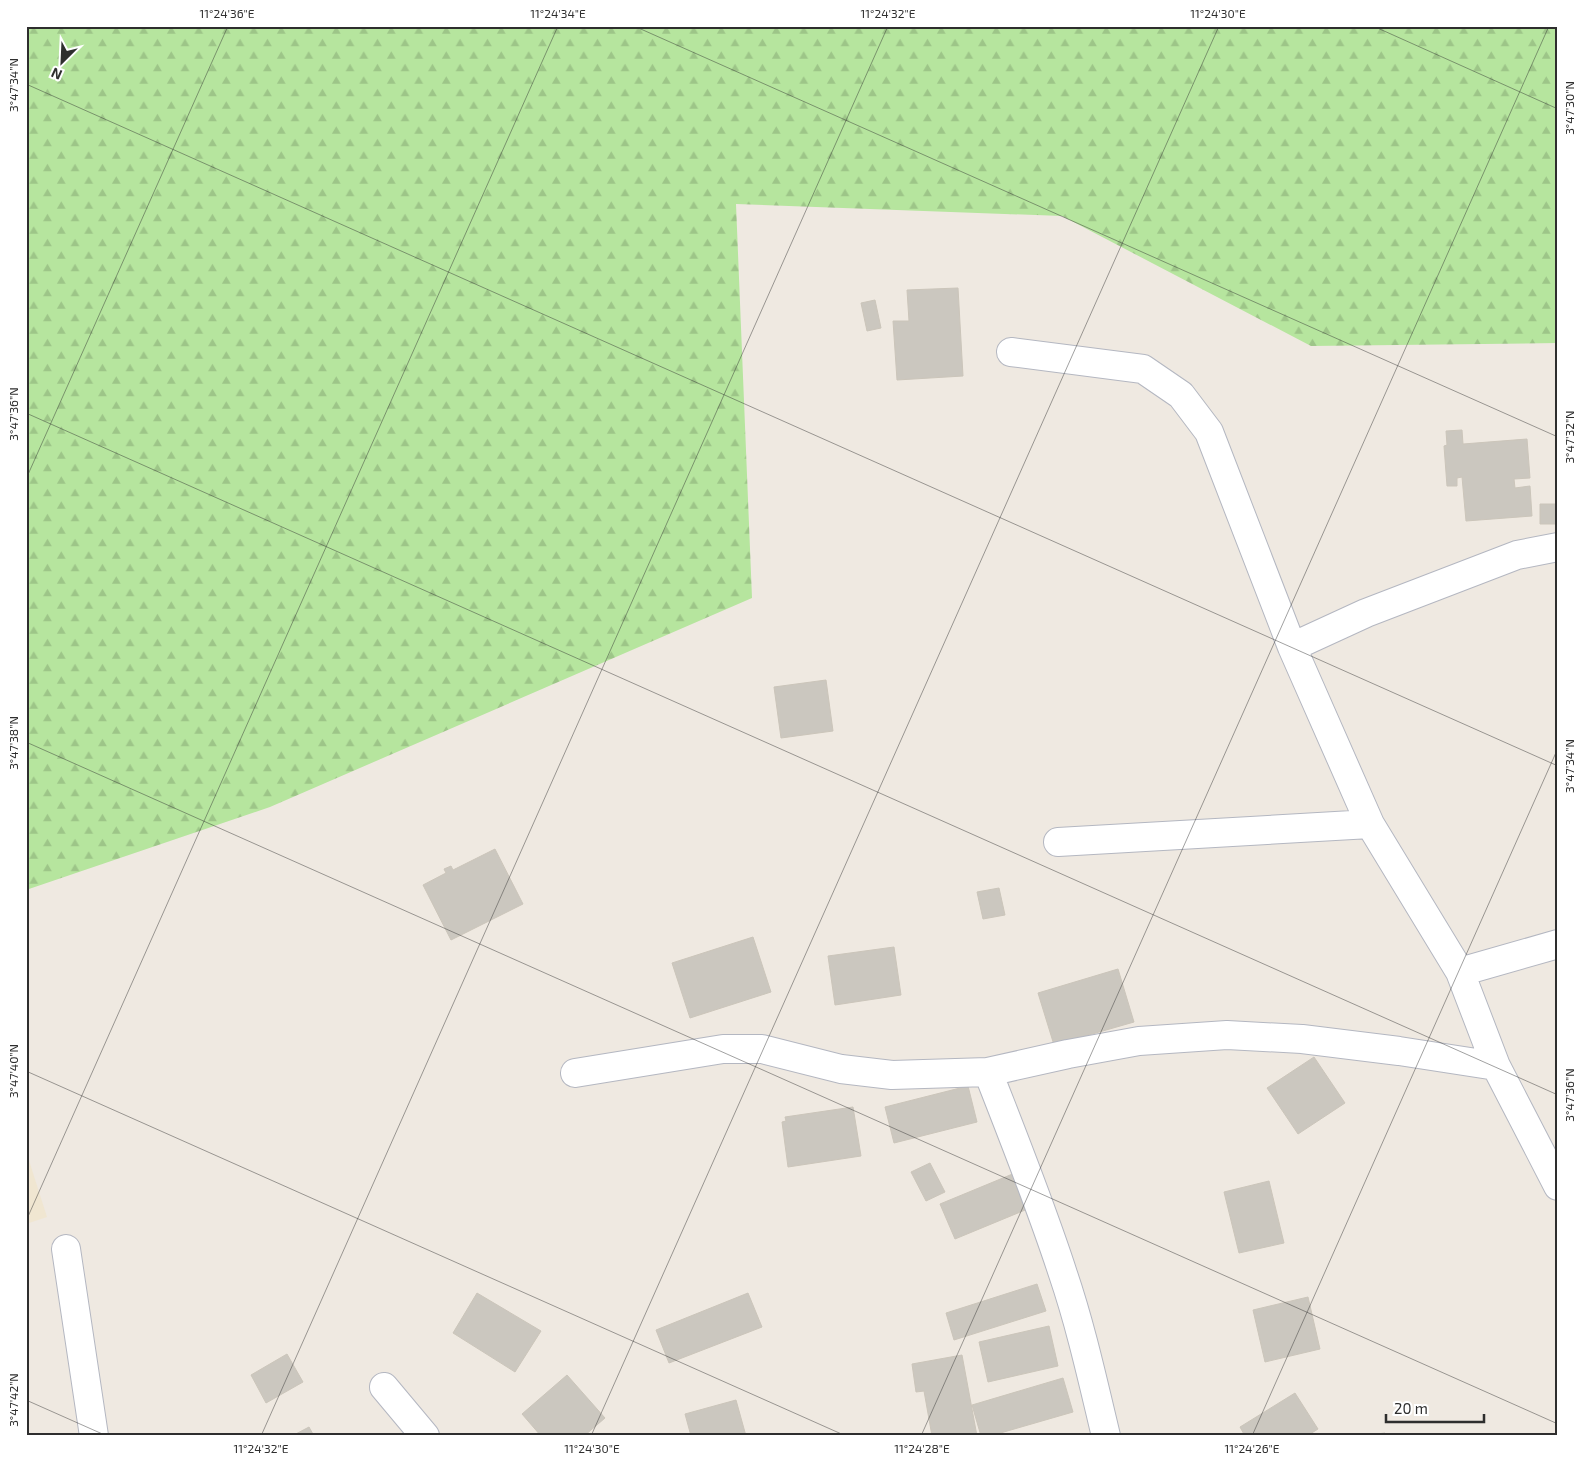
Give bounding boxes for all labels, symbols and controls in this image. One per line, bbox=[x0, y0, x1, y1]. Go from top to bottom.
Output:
text: 11°24'36"E bbox=[200, 6, 255, 20]
text: 11°24'34"E bbox=[530, 6, 586, 20]
text: 11°24'32"E bbox=[861, 6, 916, 20]
text: 11°24'30"E bbox=[1190, 6, 1246, 20]
north arrow bbox=[38, 38, 88, 88]
text: 3°47'34"N bbox=[6, 58, 20, 112]
text: N bbox=[48, 65, 65, 84]
text: 3°47'30"N bbox=[1562, 81, 1576, 135]
text: 3°47'36"N bbox=[6, 387, 20, 441]
text: 3°47'32"N bbox=[1562, 410, 1576, 464]
text: 3°47'38"N bbox=[6, 716, 20, 770]
text: 3°47'34"N bbox=[1562, 739, 1576, 793]
text: 3°47'40"N bbox=[6, 1044, 20, 1098]
text: 3°47'36"N bbox=[1562, 1068, 1576, 1122]
text: 3°47'42"N bbox=[6, 1373, 20, 1427]
scale bar bbox=[1386, 1392, 1484, 1424]
text: 20 m bbox=[1394, 1399, 1428, 1417]
text: 11°24'32"E bbox=[234, 1441, 289, 1455]
text: 11°24'30"E bbox=[564, 1441, 620, 1455]
text: 11°24'28"E bbox=[894, 1441, 950, 1455]
text: 11°24'26"E bbox=[1224, 1441, 1280, 1455]

